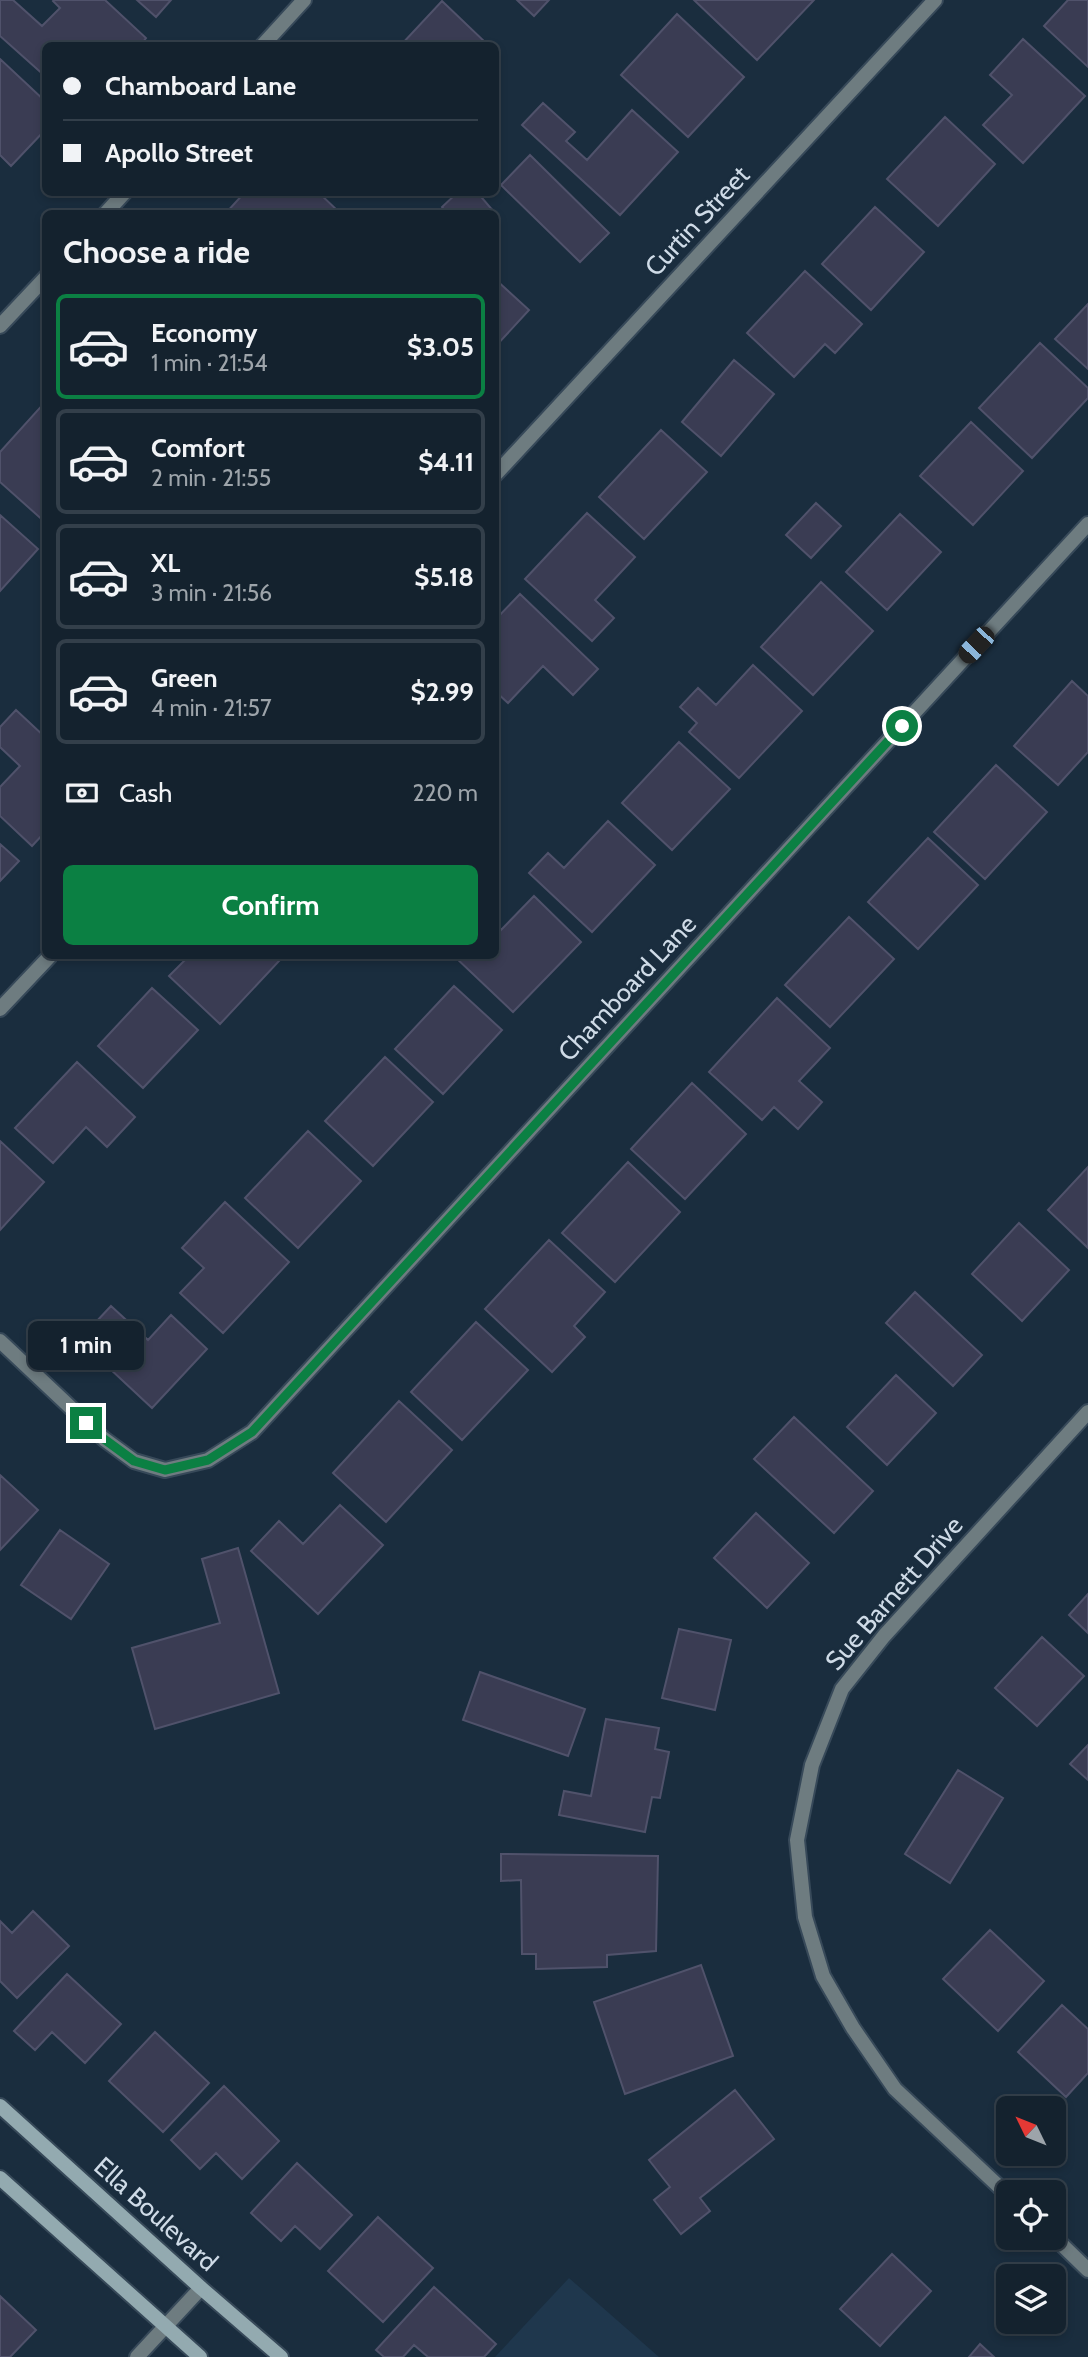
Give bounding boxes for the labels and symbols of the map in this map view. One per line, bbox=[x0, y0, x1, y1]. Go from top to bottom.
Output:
street label: Curtin Street bbox=[638, 159, 756, 283]
car bbox=[954, 622, 999, 668]
route start bbox=[886, 710, 918, 742]
street label: Chamboard Lane bbox=[551, 908, 703, 1068]
callout: 1 min bbox=[28, 1322, 144, 1370]
route end bbox=[70, 1407, 102, 1439]
street label: Sue Barnett Drive bbox=[818, 1509, 970, 1677]
north arrow bbox=[996, 2096, 1066, 2166]
street label: Ella Boulevard bbox=[88, 2150, 224, 2278]

